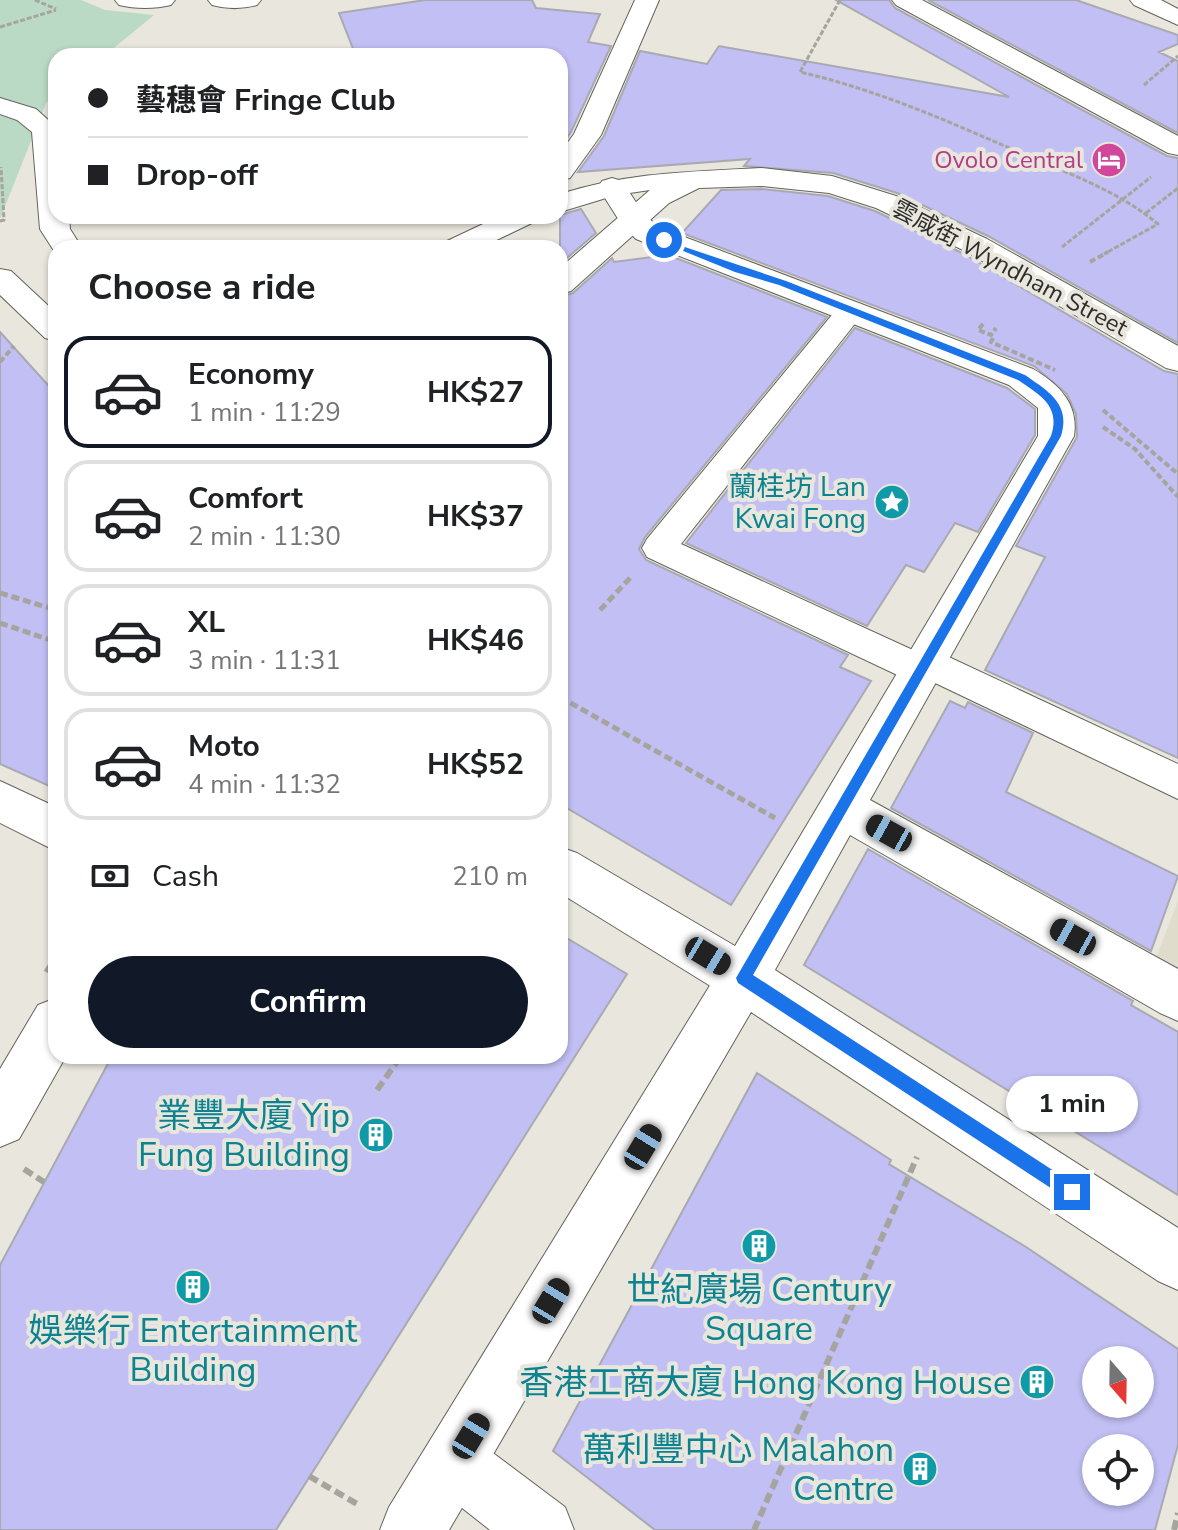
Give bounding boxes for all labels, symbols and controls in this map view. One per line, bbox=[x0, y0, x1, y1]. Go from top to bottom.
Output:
text: 藝穗會 Fringe Club bbox=[136, 80, 395, 121]
hotel icon: Ovolo Central bbox=[1090, 141, 1128, 179]
place label: Ovolo Central bbox=[934, 144, 1083, 176]
text: Drop-off bbox=[136, 155, 258, 196]
street label: 雲咸街 Wyndham Street bbox=[887, 192, 1134, 344]
route start bbox=[646, 222, 682, 258]
text: Choose a ride bbox=[88, 263, 316, 312]
text: Economy bbox=[188, 354, 314, 395]
icon: car bbox=[92, 356, 164, 428]
text: HK$27 bbox=[427, 372, 524, 413]
text: 1 min · 11:29 bbox=[188, 395, 341, 430]
place label: 蘭桂坊 Lan Kwai Fong bbox=[729, 468, 866, 538]
text: Comfort bbox=[188, 478, 303, 519]
icon: car bbox=[92, 480, 164, 552]
place icon: 蘭桂坊 Lan Kwai Fong bbox=[873, 483, 911, 521]
text: HK$37 bbox=[427, 496, 524, 537]
text: 2 min · 11:30 bbox=[188, 519, 341, 554]
text: XL bbox=[188, 602, 225, 643]
icon: car bbox=[92, 604, 164, 676]
text: HK$46 bbox=[427, 620, 524, 661]
text: 3 min · 11:31 bbox=[188, 643, 341, 678]
text: Moto bbox=[188, 726, 260, 767]
icon: car bbox=[92, 728, 164, 800]
text: HK$52 bbox=[427, 744, 524, 785]
text: 4 min · 11:32 bbox=[188, 767, 341, 802]
car bbox=[862, 811, 916, 855]
icon: cash bbox=[88, 854, 132, 898]
text: Cash bbox=[152, 856, 219, 897]
text: 210 m bbox=[452, 859, 528, 894]
car bbox=[1046, 915, 1100, 959]
car bbox=[681, 933, 735, 979]
button: Confirm bbox=[88, 956, 528, 1048]
callout: 1 min bbox=[1006, 1076, 1138, 1132]
text: 1 min bbox=[1038, 1086, 1106, 1121]
place label: 業豐大廈 Yip Fung Building bbox=[138, 1093, 350, 1178]
building icon: 業豐大廈 Yip Fung Building bbox=[357, 1116, 395, 1154]
car bbox=[620, 1120, 666, 1174]
route end bbox=[1054, 1174, 1090, 1210]
building icon: 世紀廣場 Century Square bbox=[740, 1227, 778, 1265]
place label: 世紀廣場 Century Square bbox=[626, 1267, 892, 1352]
building icon: 娛樂行 Entertainment Building bbox=[174, 1268, 212, 1306]
car bbox=[528, 1274, 574, 1328]
place label: 娛樂行 Entertainment Building bbox=[29, 1308, 358, 1393]
north arrow bbox=[1082, 1346, 1154, 1418]
map controls bbox=[1082, 1346, 1154, 1506]
place label: 香港工商大廈 Hong Kong House bbox=[519, 1360, 1011, 1406]
building icon: 香港工商大廈 Hong Kong House bbox=[1018, 1363, 1056, 1401]
car bbox=[448, 1409, 494, 1463]
place label: 萬利豐中心 Malahon Centre bbox=[583, 1427, 894, 1512]
button: locate bbox=[1082, 1434, 1154, 1506]
building icon: 萬利豐中心 Malahon Centre bbox=[901, 1450, 939, 1488]

